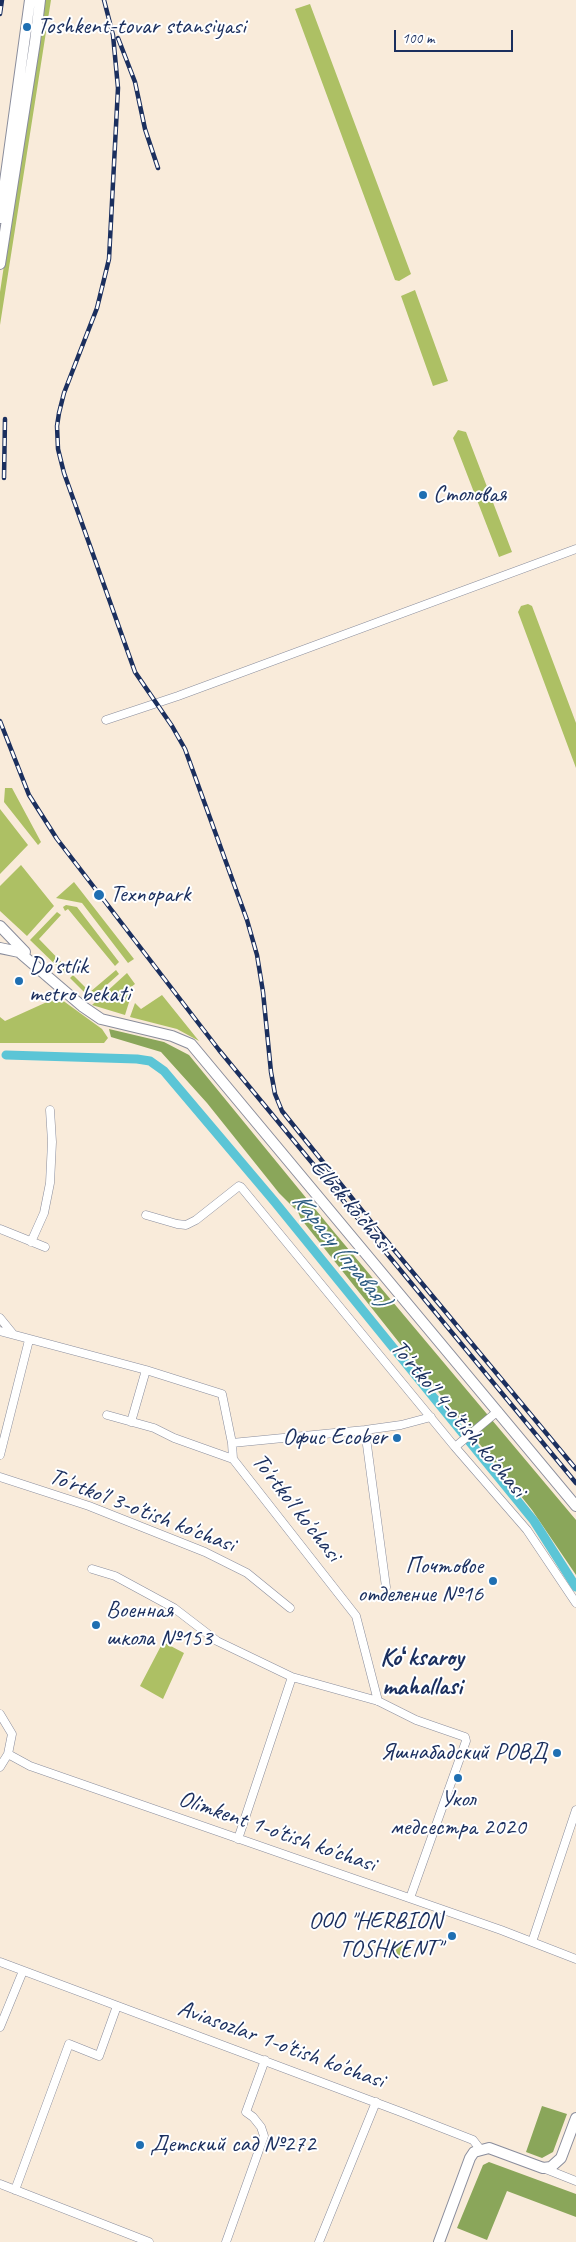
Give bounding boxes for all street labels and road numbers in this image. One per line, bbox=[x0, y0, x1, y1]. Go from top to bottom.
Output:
street label: Elbek ko'chasi bbox=[304, 1154, 398, 1258]
street label: To'rtko'l 4-o'tish ko'chasi bbox=[384, 1334, 532, 1504]
street label: To'rtko'l ko'chasi bbox=[245, 1448, 347, 1568]
street label: To'rtko'l 3-o'tish ko'chasi bbox=[45, 1462, 239, 1560]
street label: Olimkent 1-o'tish ko'chasi bbox=[174, 1785, 380, 1879]
street label: Aviasozlar 1-o'tish ko'chasi bbox=[174, 1994, 388, 2096]

